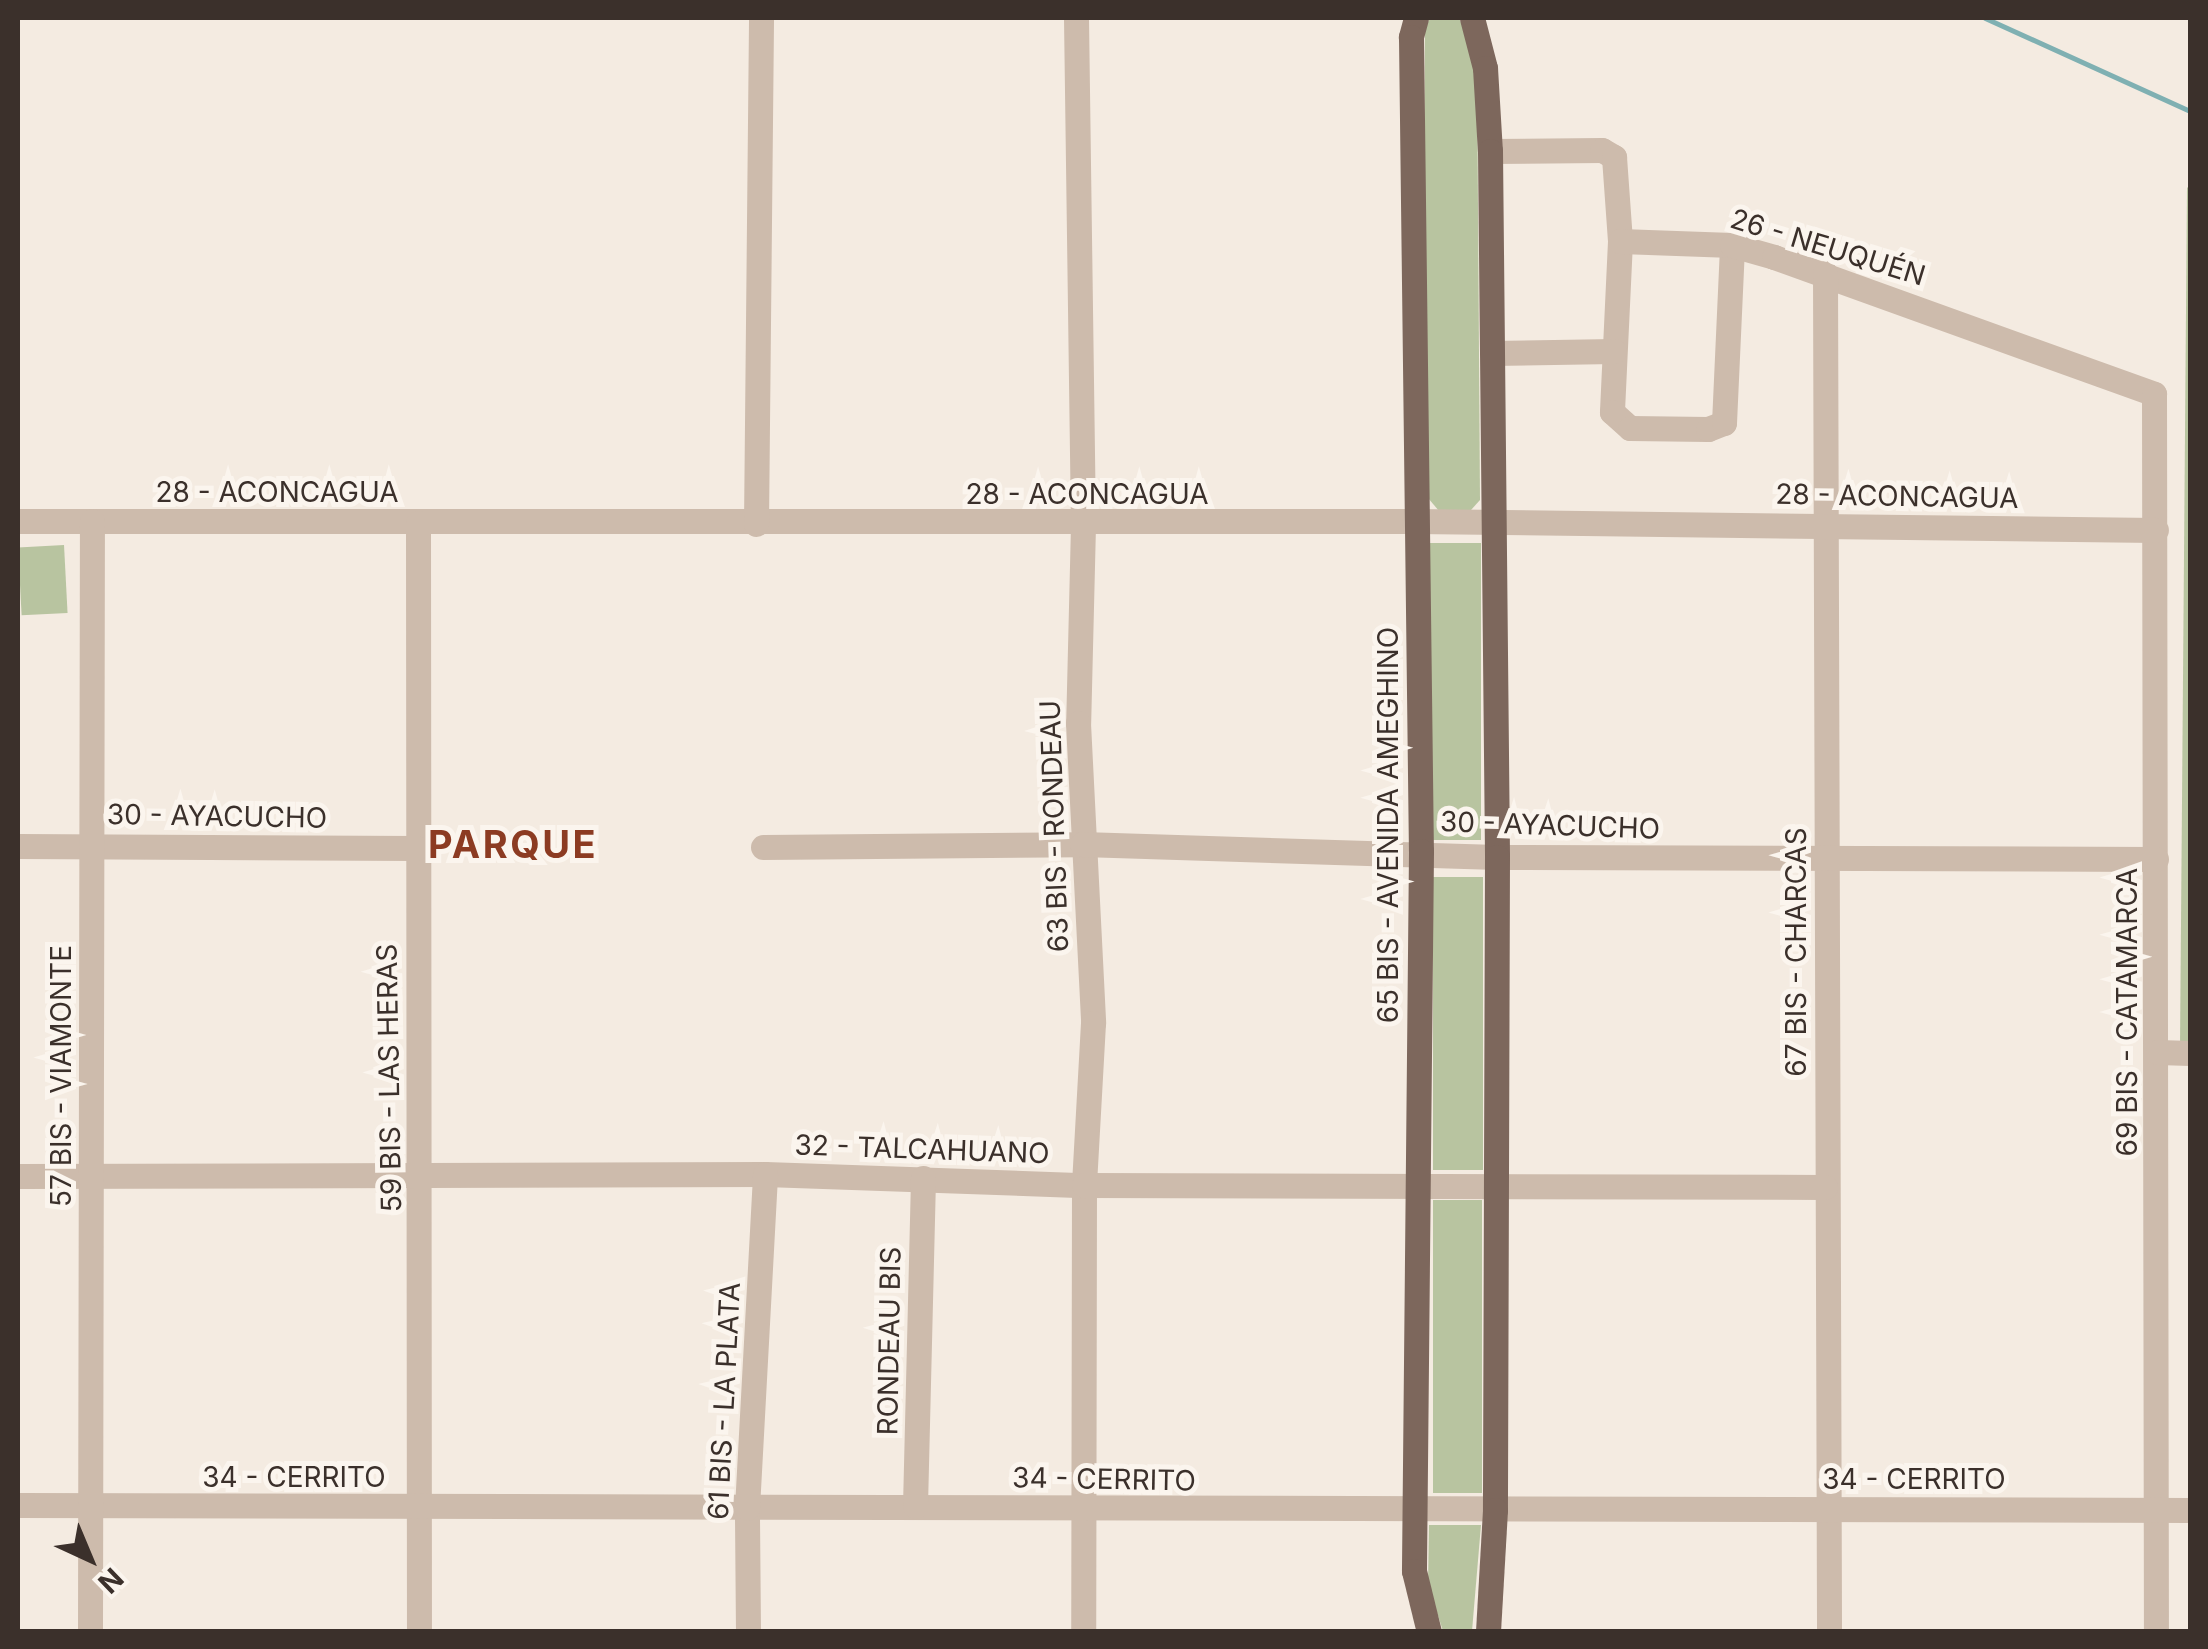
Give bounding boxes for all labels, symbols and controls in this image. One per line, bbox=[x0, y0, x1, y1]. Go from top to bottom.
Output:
street label: 26 - NEUQUÉN bbox=[1727, 201, 1929, 293]
street label: 28 - ACONCAGUA bbox=[155, 475, 399, 509]
street label: 28 - ACONCAGUA bbox=[965, 477, 1209, 511]
street label: 28 - ACONCAGUA bbox=[1775, 477, 2019, 515]
street label: 65 BIS - AVENIDA AMEGHINO bbox=[1371, 627, 1405, 1023]
street label: 63 BIS - RONDEAU bbox=[1033, 699, 1075, 953]
street label: 30 - AYACUCHO bbox=[107, 797, 327, 835]
street label: 30 - AYACUCHO bbox=[1439, 804, 1661, 846]
district label: PARQUE bbox=[428, 822, 598, 868]
street label: 67 BIS - CHARCAS bbox=[1779, 827, 1813, 1077]
street label: 69 BIS - CATAMARCA bbox=[2110, 868, 2144, 1156]
street label: 59 BIS - LAS HERAS bbox=[370, 943, 408, 1213]
street label: 57 BIS - VIAMONTE bbox=[44, 945, 78, 1207]
street label: 32 - TALCAHUANO bbox=[794, 1128, 1050, 1170]
street label: RONDEAU BIS bbox=[871, 1246, 907, 1436]
street label: 61 BIS - LA PLATA bbox=[701, 1281, 747, 1521]
street label: 34 - CERRITO bbox=[202, 1460, 386, 1494]
street label: 34 - CERRITO bbox=[1012, 1461, 1196, 1497]
street label: 34 - CERRITO bbox=[1822, 1462, 2006, 1496]
north arrow bbox=[40, 1509, 140, 1609]
text: N bbox=[91, 1561, 130, 1600]

